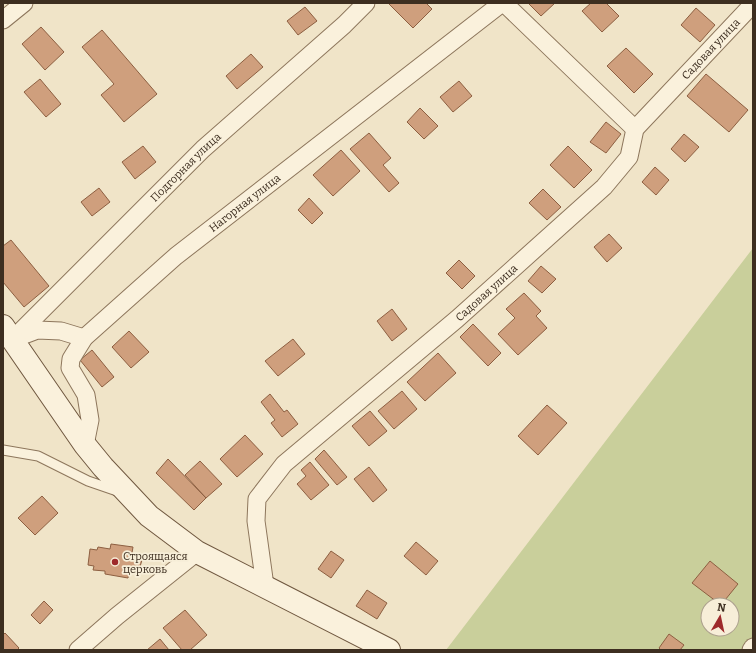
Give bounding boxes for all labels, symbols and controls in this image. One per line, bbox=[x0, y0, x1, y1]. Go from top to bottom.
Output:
street label: Садовая улица bbox=[679, 16, 743, 82]
street label: Подгорная улица bbox=[148, 130, 224, 205]
street label: Нагорная улица bbox=[207, 172, 283, 235]
street label: Садовая улица bbox=[453, 262, 520, 324]
place label: Строящаяся церковь bbox=[123, 550, 188, 576]
marker: Строящаяся церковь bbox=[110, 557, 120, 567]
north arrow bbox=[700, 597, 740, 637]
text: N bbox=[716, 601, 727, 615]

